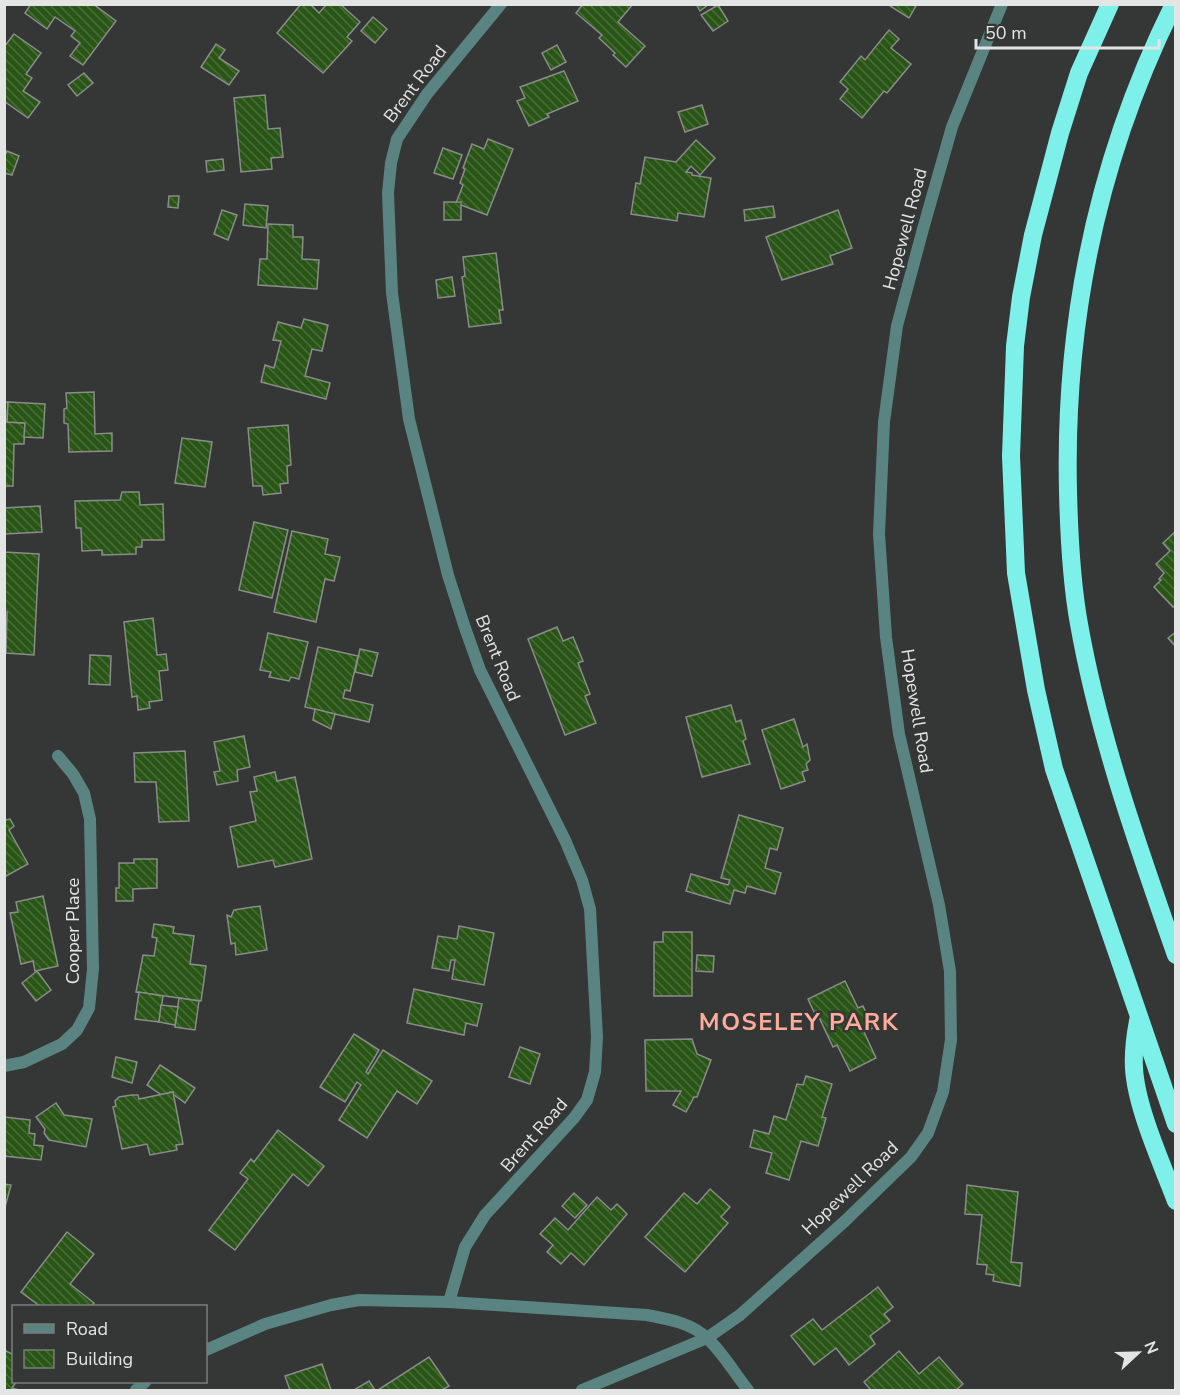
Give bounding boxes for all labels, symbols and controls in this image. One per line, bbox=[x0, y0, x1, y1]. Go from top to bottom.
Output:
scale bar bbox=[976, 12, 1159, 50]
text: 50 m bbox=[985, 21, 1027, 45]
street label: Brent Road bbox=[378, 40, 452, 128]
street label: Hopewell Road bbox=[877, 165, 933, 293]
street label: Brent Road bbox=[470, 611, 526, 705]
street label: Hopewell Road bbox=[895, 647, 939, 775]
street label: Cooper Place bbox=[61, 878, 85, 984]
district label: MOSELEY PARK bbox=[699, 1006, 899, 1038]
street label: Brent Road bbox=[495, 1093, 573, 1177]
street label: Hopewell Road bbox=[797, 1136, 903, 1240]
legend bbox=[12, 1305, 207, 1383]
text: Road bbox=[66, 1317, 108, 1341]
north arrow bbox=[1108, 1323, 1168, 1383]
text: N bbox=[1139, 1338, 1163, 1357]
text: Building bbox=[66, 1347, 133, 1371]

